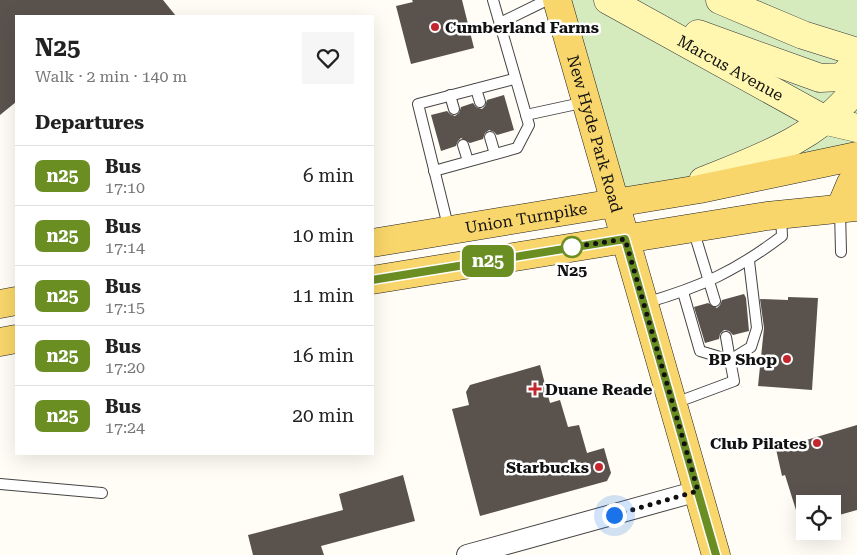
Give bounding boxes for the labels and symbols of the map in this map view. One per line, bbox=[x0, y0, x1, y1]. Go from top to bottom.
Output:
place label: Cumberland Farms bbox=[445, 18, 599, 37]
marker: Cumberland Farms bbox=[429, 21, 441, 33]
street label: Marcus Avenue bbox=[674, 31, 787, 105]
street label: New Hyde Park Road bbox=[563, 53, 626, 215]
street label: Union Turnpike bbox=[463, 199, 589, 238]
marker: N25 bbox=[561, 236, 583, 258]
line badge: n25 bbox=[459, 245, 517, 277]
place label: N25 bbox=[557, 261, 587, 280]
place label: BP Shop bbox=[709, 350, 777, 369]
marker: BP Shop bbox=[781, 353, 793, 365]
place label: Duane Reade bbox=[545, 380, 652, 399]
marker: Duane Reade bbox=[529, 383, 541, 395]
place label: Club Pilates bbox=[710, 434, 807, 453]
marker: Club Pilates bbox=[811, 437, 823, 449]
place label: Starbucks bbox=[506, 458, 589, 477]
marker: Starbucks bbox=[593, 461, 605, 473]
your location bbox=[602, 503, 627, 528]

